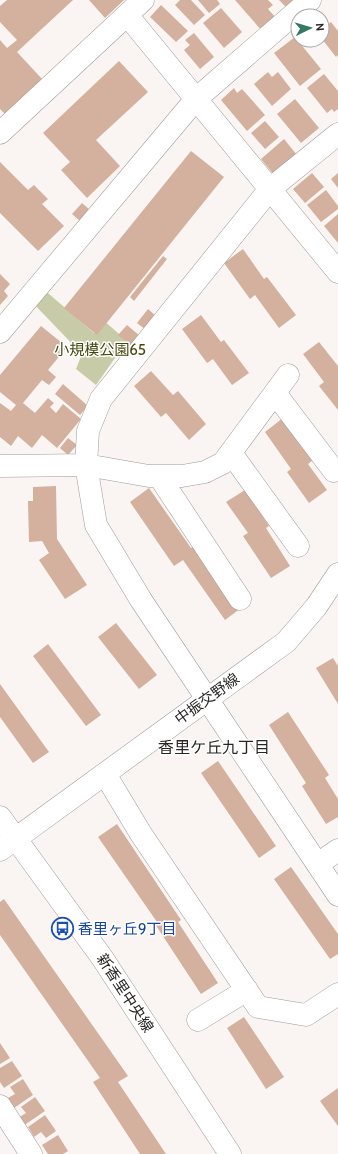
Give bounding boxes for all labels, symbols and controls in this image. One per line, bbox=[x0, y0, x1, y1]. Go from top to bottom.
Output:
north arrow bbox=[290, 8, 330, 48]
text: N bbox=[313, 23, 327, 32]
park label: 小規模公園65 bbox=[54, 341, 146, 359]
street label: 中振交野線 bbox=[171, 670, 243, 728]
district label: 香里ケ丘九丁目 bbox=[158, 738, 270, 757]
bus stop icon: 香里ヶ丘9丁目 bbox=[50, 916, 76, 942]
place label: 香里ヶ丘9丁目 bbox=[78, 920, 177, 938]
street label: 新香里中央線 bbox=[93, 950, 157, 1036]

